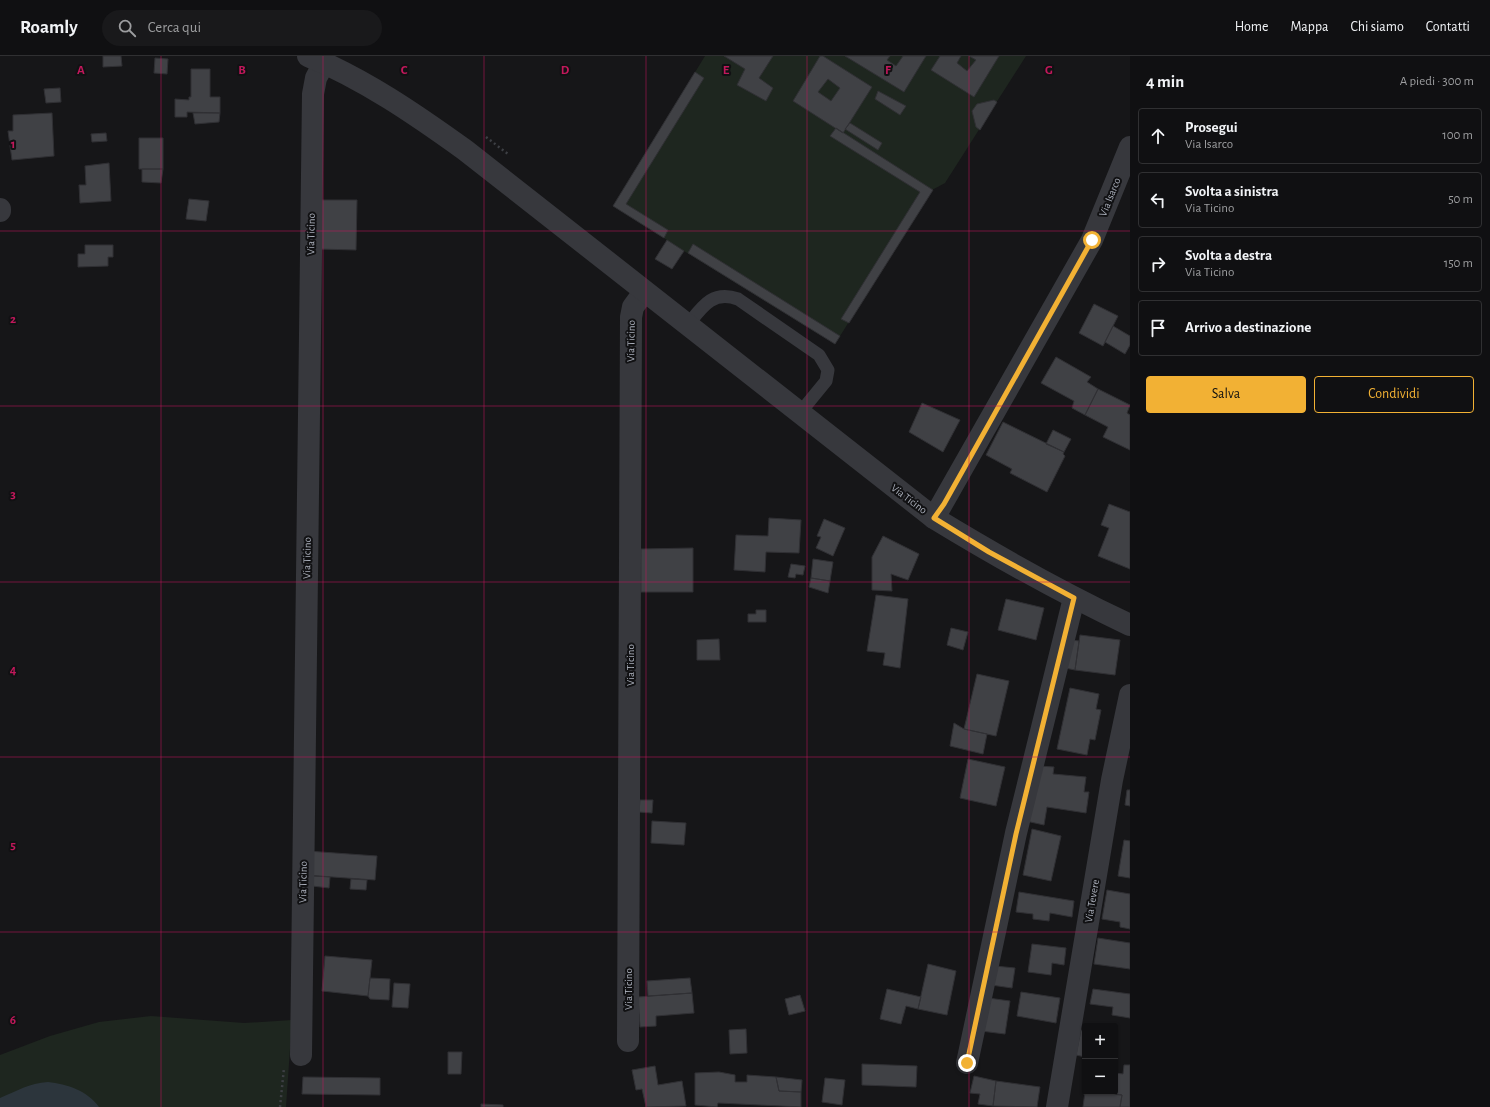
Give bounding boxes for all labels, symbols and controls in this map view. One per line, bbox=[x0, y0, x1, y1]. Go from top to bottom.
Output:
search box bbox=[102, 10, 382, 46]
icon: search bbox=[116, 17, 138, 39]
text: Roamly bbox=[20, 18, 78, 37]
text: Cerca qui bbox=[148, 20, 201, 35]
text: Home bbox=[1235, 20, 1268, 34]
text: Mappa bbox=[1290, 20, 1329, 34]
text: Chi siamo bbox=[1351, 20, 1404, 34]
text: Contatti bbox=[1426, 20, 1470, 34]
text: A bbox=[77, 64, 85, 77]
text: B bbox=[238, 64, 246, 77]
text: C bbox=[401, 64, 408, 77]
text: D bbox=[561, 64, 570, 77]
text: E bbox=[723, 64, 730, 77]
text: F bbox=[885, 64, 892, 77]
text: G bbox=[1045, 64, 1053, 77]
text: 4 min bbox=[1146, 73, 1184, 90]
text: A piedi · 300 m bbox=[1400, 75, 1474, 88]
text: Prosegui bbox=[1185, 120, 1238, 135]
icon: ahead bbox=[1147, 125, 1169, 147]
text: 100 m bbox=[1442, 129, 1473, 142]
text: 1 bbox=[11, 138, 15, 151]
text: Via Isarco bbox=[1185, 138, 1233, 151]
street label: Via Isarco bbox=[1097, 176, 1123, 218]
text: Svolta a sinistra bbox=[1185, 184, 1279, 199]
icon: left bbox=[1147, 189, 1169, 211]
text: 50 m bbox=[1448, 193, 1473, 206]
text: Via Ticino bbox=[1185, 202, 1234, 215]
street label: Via Ticino bbox=[305, 213, 317, 255]
route start bbox=[1083, 231, 1101, 249]
text: Svolta a destra bbox=[1185, 248, 1272, 263]
icon: right bbox=[1147, 253, 1169, 275]
text: 150 m bbox=[1444, 257, 1473, 270]
text: Via Ticino bbox=[1185, 266, 1234, 279]
text: 2 bbox=[10, 313, 16, 326]
icon: arrive bbox=[1147, 317, 1169, 339]
street label: Via Ticino bbox=[625, 320, 637, 362]
text: Arrivo a destinazione bbox=[1185, 320, 1311, 335]
button: Salva bbox=[1146, 376, 1306, 413]
button: Condividi bbox=[1314, 376, 1474, 413]
street label: Via Ticino bbox=[889, 482, 929, 516]
text: 3 bbox=[10, 488, 16, 501]
street label: Via Ticino bbox=[301, 537, 313, 579]
street label: Via Ticino bbox=[625, 644, 636, 686]
text: 4 bbox=[10, 664, 17, 677]
text: 5 bbox=[10, 839, 16, 852]
street label: Via Ticino bbox=[297, 861, 309, 903]
street label: Via Tevere bbox=[1083, 879, 1101, 923]
street label: Via Ticino bbox=[623, 968, 634, 1010]
text: 6 bbox=[10, 1014, 16, 1027]
map controls bbox=[1082, 1023, 1118, 1095]
button: + bbox=[1082, 1023, 1118, 1059]
route end bbox=[958, 1054, 976, 1072]
button: − bbox=[1082, 1059, 1118, 1095]

